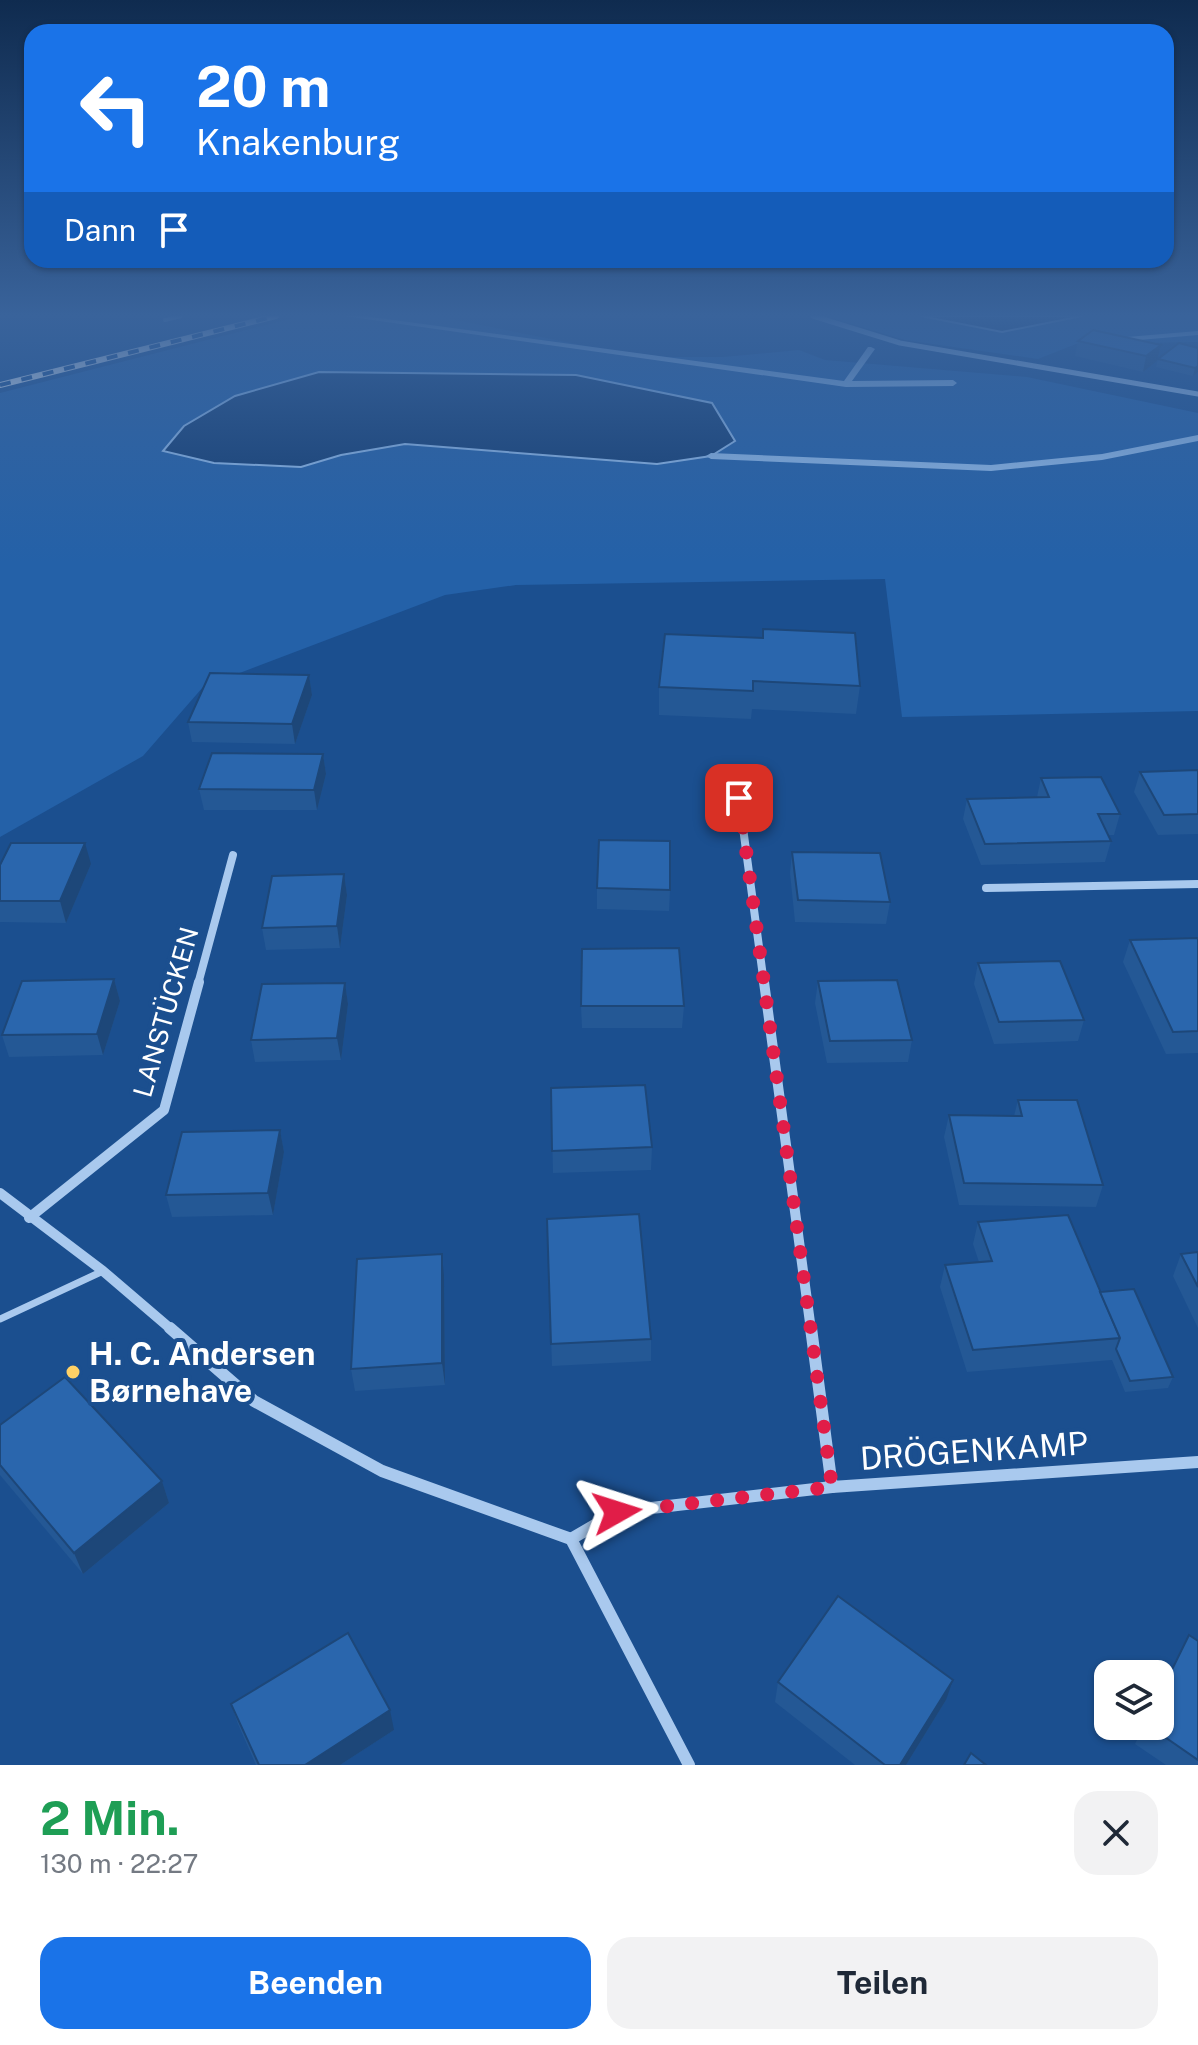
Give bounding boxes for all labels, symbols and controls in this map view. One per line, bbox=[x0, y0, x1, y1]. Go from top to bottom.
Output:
text: 20 m bbox=[196, 54, 330, 120]
icon: left bbox=[64, 56, 168, 160]
text: Knakenburg bbox=[196, 121, 400, 163]
icon: arrive bbox=[152, 208, 196, 252]
text: Dann bbox=[64, 212, 136, 248]
pin bbox=[705, 764, 773, 832]
icon: arrive bbox=[717, 776, 761, 820]
street label: LANSTÜCKEN bbox=[126, 923, 205, 1101]
place label: H. C. Andersen Børnehave bbox=[89, 1335, 316, 1409]
marker: H. C. Andersen Børnehave bbox=[64, 1363, 82, 1381]
street label: DRÖGENKAMP bbox=[859, 1424, 1089, 1477]
position arrow bbox=[575, 1470, 659, 1554]
map controls bbox=[1094, 1660, 1174, 1740]
button: layers bbox=[1094, 1660, 1174, 1740]
text: 2 Min. bbox=[40, 1789, 180, 1846]
button: close bbox=[1074, 1791, 1158, 1875]
text: 130 m · 22:27 bbox=[40, 1848, 198, 1879]
button: Beenden bbox=[40, 1937, 591, 2029]
button: Teilen bbox=[607, 1937, 1158, 2029]

